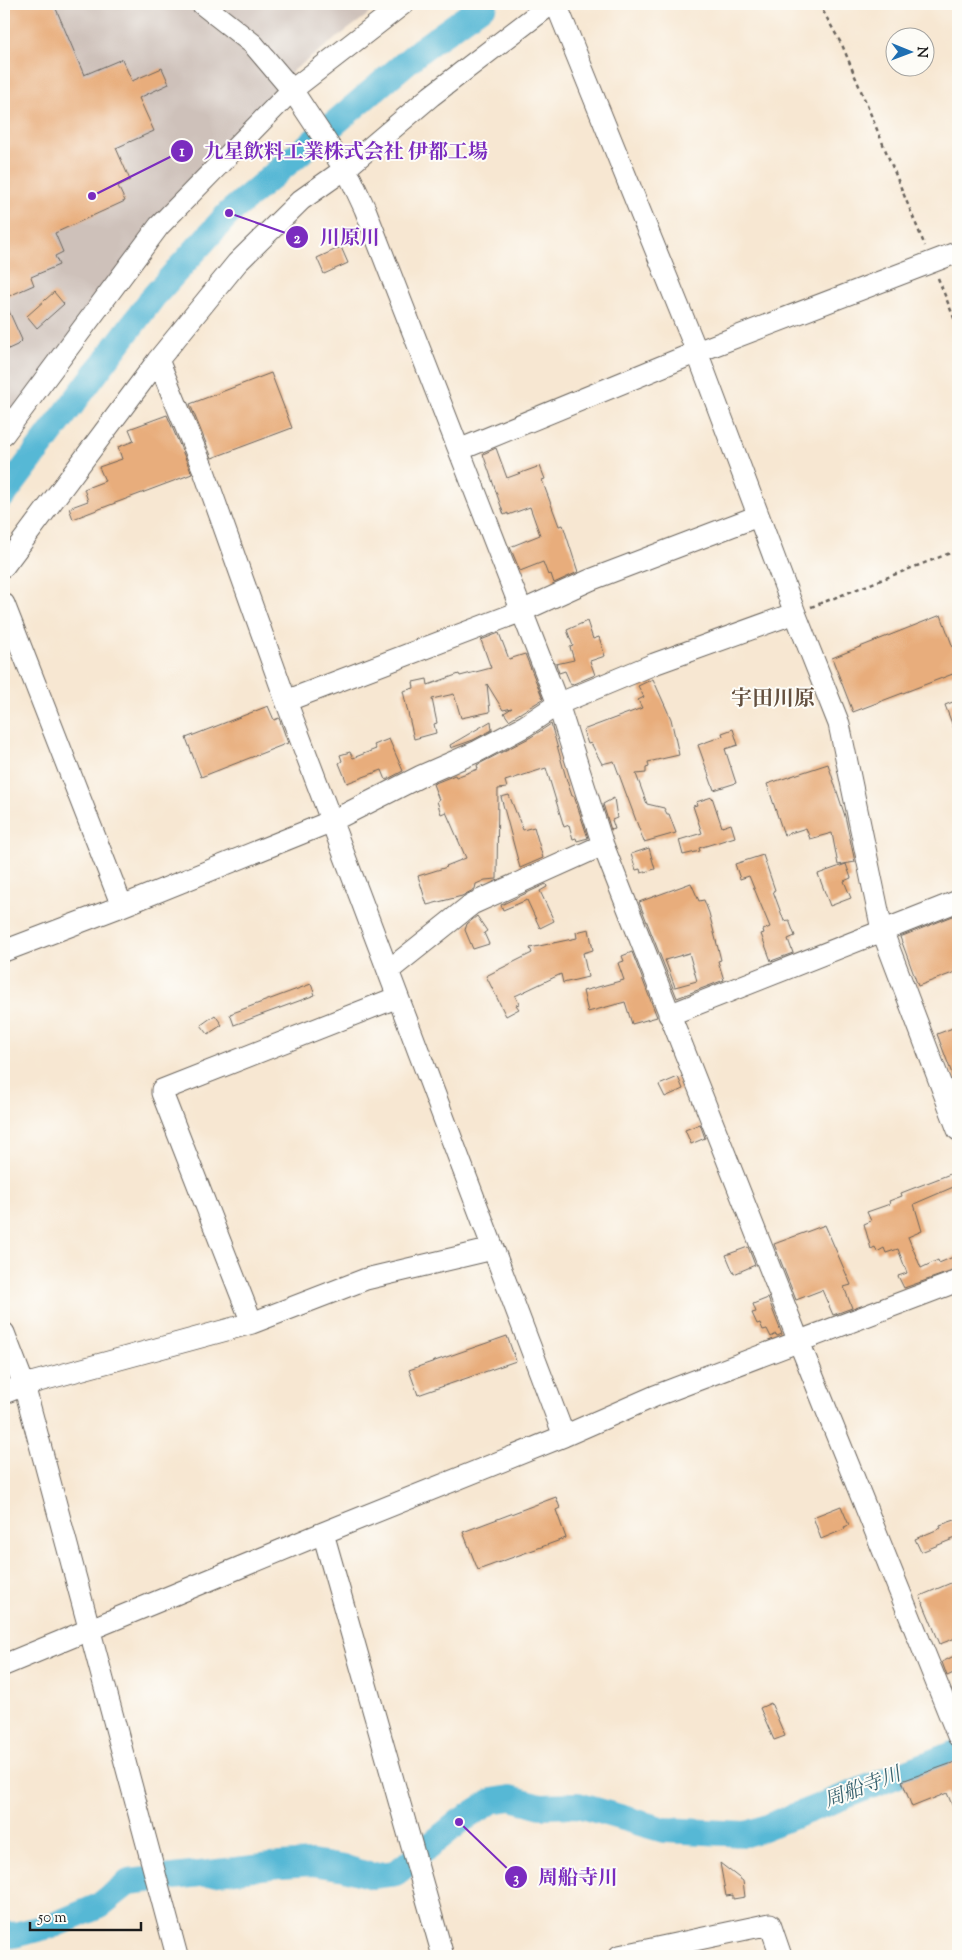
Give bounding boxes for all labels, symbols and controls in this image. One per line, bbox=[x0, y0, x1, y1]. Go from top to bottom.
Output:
north arrow bbox=[884, 28, 934, 78]
text: N bbox=[911, 46, 931, 58]
callout: 九星飲料工業株式会社 伊都工場 bbox=[169, 133, 498, 168]
text: 九星飲料工業株式会社 伊都工場 bbox=[204, 139, 488, 168]
text: 1 bbox=[179, 142, 185, 163]
callout: 川原川 bbox=[285, 220, 390, 255]
text: 川原川 bbox=[320, 225, 380, 254]
text: 2 bbox=[293, 229, 301, 250]
district label: 宇田川原 bbox=[731, 685, 815, 715]
water label: 周船寺川 bbox=[820, 1760, 907, 1817]
callout: 周船寺川 bbox=[503, 1860, 628, 1895]
text: 周船寺川 bbox=[538, 1865, 618, 1894]
text: 3 bbox=[513, 1869, 519, 1890]
scale bar bbox=[30, 1900, 141, 1932]
text: 50 m bbox=[37, 1908, 67, 1929]

